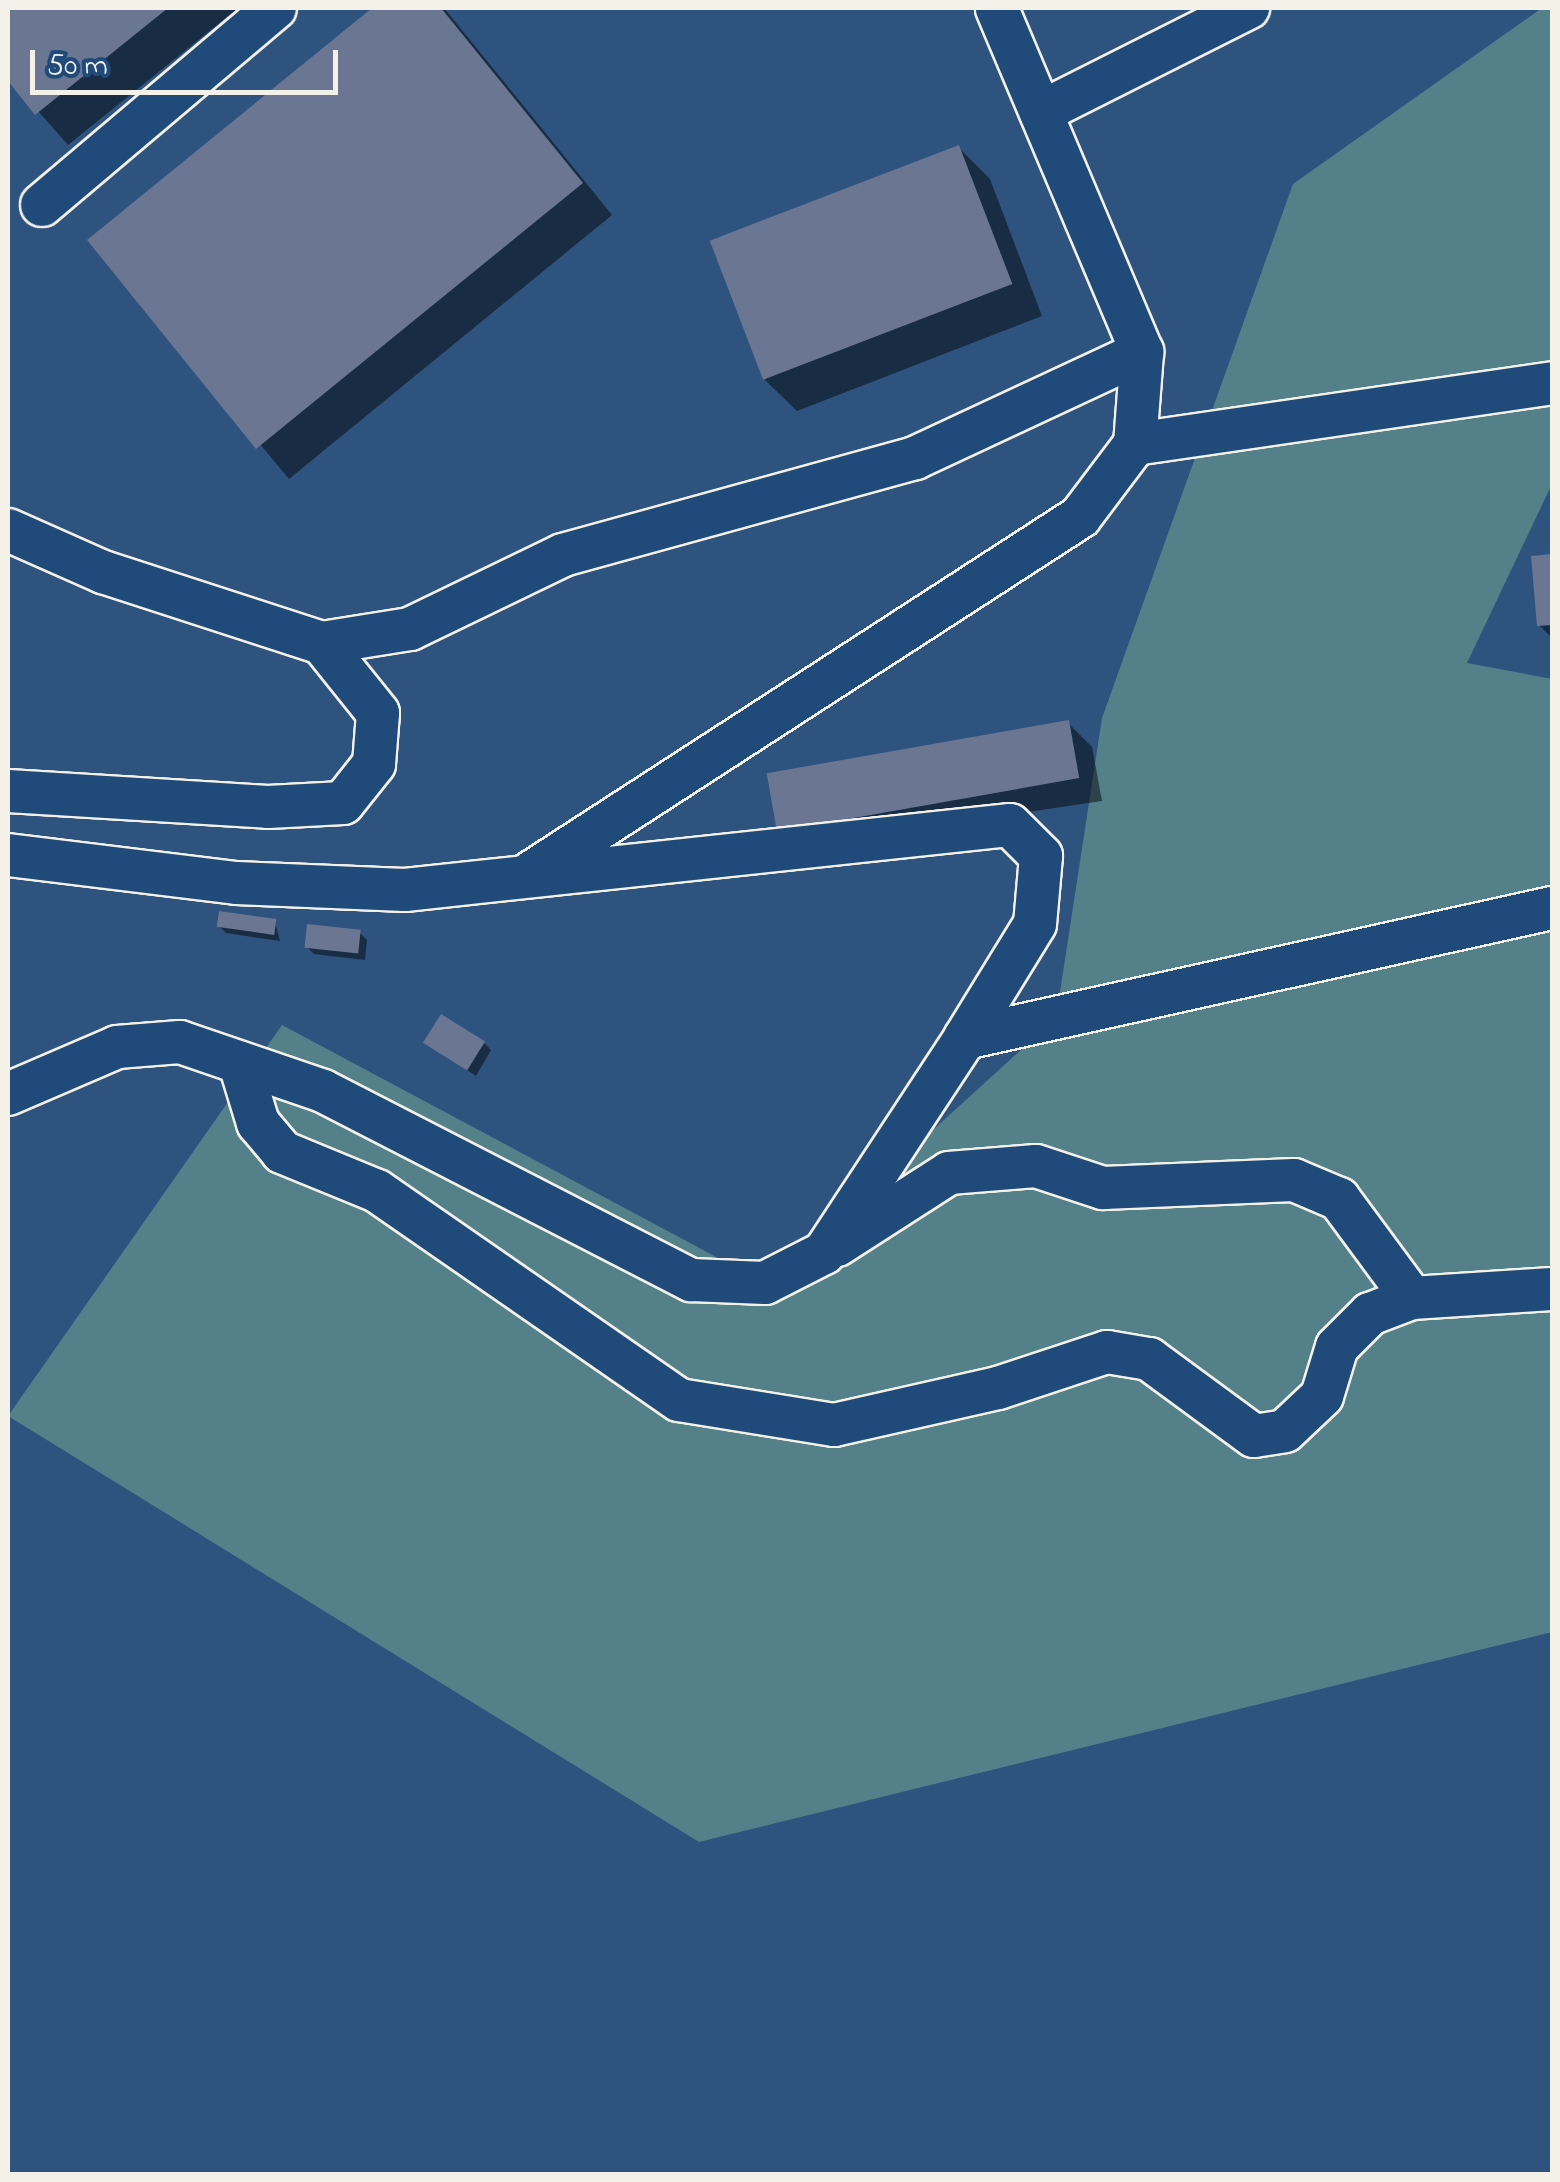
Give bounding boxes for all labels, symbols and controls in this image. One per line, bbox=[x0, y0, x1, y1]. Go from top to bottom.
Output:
scale bar bbox=[35, 30, 342, 92]
text: 50 m bbox=[47, 45, 108, 89]

